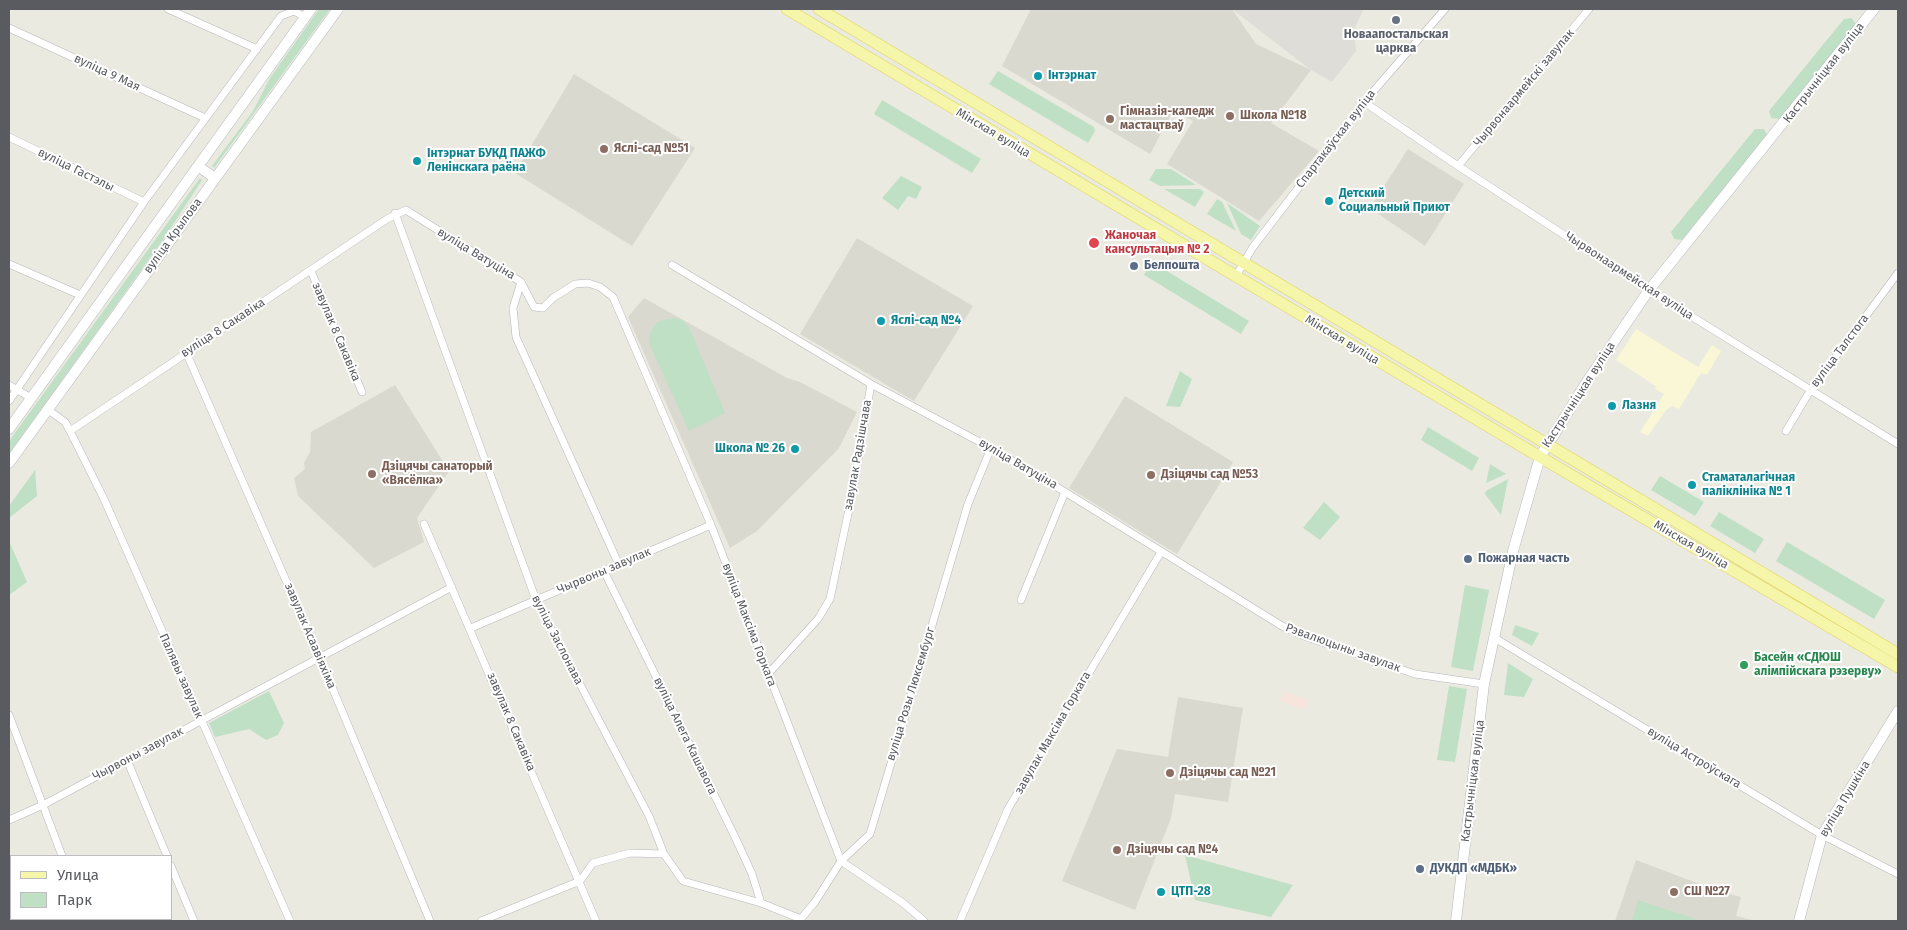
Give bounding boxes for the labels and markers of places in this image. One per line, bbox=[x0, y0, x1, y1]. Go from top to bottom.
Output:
marker: Новаапостальская царква bbox=[1390, 14, 1402, 26]
place label: Новаапостальская царква bbox=[1344, 28, 1448, 56]
place label: Інтэрнат bbox=[1048, 69, 1096, 83]
marker: Інтэрнат bbox=[1032, 70, 1044, 82]
place label: Гімназія-каледж мастацтваў bbox=[1120, 105, 1214, 133]
place label: Школа №18 bbox=[1240, 109, 1307, 123]
marker: Школа №18 bbox=[1224, 110, 1236, 122]
marker: Гімназія-каледж мастацтваў bbox=[1104, 113, 1116, 125]
place label: Яслі-сад №51 bbox=[614, 142, 689, 156]
marker: Яслі-сад №51 bbox=[598, 143, 610, 155]
place label: Інтэрнат БУКД ПАЖФ Ленінскага раёна bbox=[427, 147, 546, 175]
marker: Інтэрнат БУКД ПАЖФ Ленінскага раёна bbox=[411, 155, 423, 167]
place label: Детский Социальный Приют bbox=[1339, 187, 1450, 215]
marker: Детский Социальный Приют bbox=[1323, 195, 1335, 207]
place label: Жаночая кансультацыя № 2 bbox=[1105, 229, 1210, 257]
marker: Жаночая кансультацыя № 2 bbox=[1087, 236, 1101, 250]
place label: Белпошта bbox=[1144, 259, 1200, 273]
marker: Белпошта bbox=[1128, 260, 1140, 272]
place label: Яслі-сад №4 bbox=[891, 314, 961, 328]
marker: Яслі-сад №4 bbox=[875, 315, 887, 327]
place label: Лазня bbox=[1622, 399, 1656, 413]
marker: Лазня bbox=[1606, 400, 1618, 412]
place label: Школа № 26 bbox=[715, 442, 785, 456]
marker: Школа № 26 bbox=[789, 443, 801, 455]
place label: Дзіцячы санаторый «Вясёлка» bbox=[382, 460, 493, 488]
marker: Дзіцячы санаторый «Вясёлка» bbox=[366, 468, 378, 480]
place label: Дзіцячы сад №53 bbox=[1161, 468, 1258, 482]
marker: Дзіцячы сад №53 bbox=[1145, 469, 1157, 481]
place label: Стаматалагічная паліклініка № 1 bbox=[1702, 471, 1795, 499]
marker: Стаматалагічная паліклініка № 1 bbox=[1686, 479, 1698, 491]
place label: Пожарная часть bbox=[1478, 552, 1569, 566]
marker: Пожарная часть bbox=[1462, 553, 1474, 565]
place label: Басейн «СДЮШ алімпійскага рэзерву» bbox=[1754, 651, 1881, 679]
marker: Басейн «СДЮШ алімпійскага рэзерву» bbox=[1738, 659, 1750, 671]
place label: Дзіцячы сад №21 bbox=[1180, 766, 1276, 780]
marker: Дзіцячы сад №21 bbox=[1164, 767, 1176, 779]
place label: Дзіцячы сад №4 bbox=[1127, 843, 1218, 857]
marker: Дзіцячы сад №4 bbox=[1111, 844, 1123, 856]
place label: ДУКДП «МДБК» bbox=[1430, 862, 1517, 876]
marker: ДУКДП «МДБК» bbox=[1414, 863, 1426, 875]
place label: ЦТП-28 bbox=[1171, 885, 1211, 899]
place label: СШ №27 bbox=[1684, 885, 1730, 899]
marker: ЦТП-28 bbox=[1155, 886, 1167, 898]
marker: СШ №27 bbox=[1668, 886, 1680, 898]

